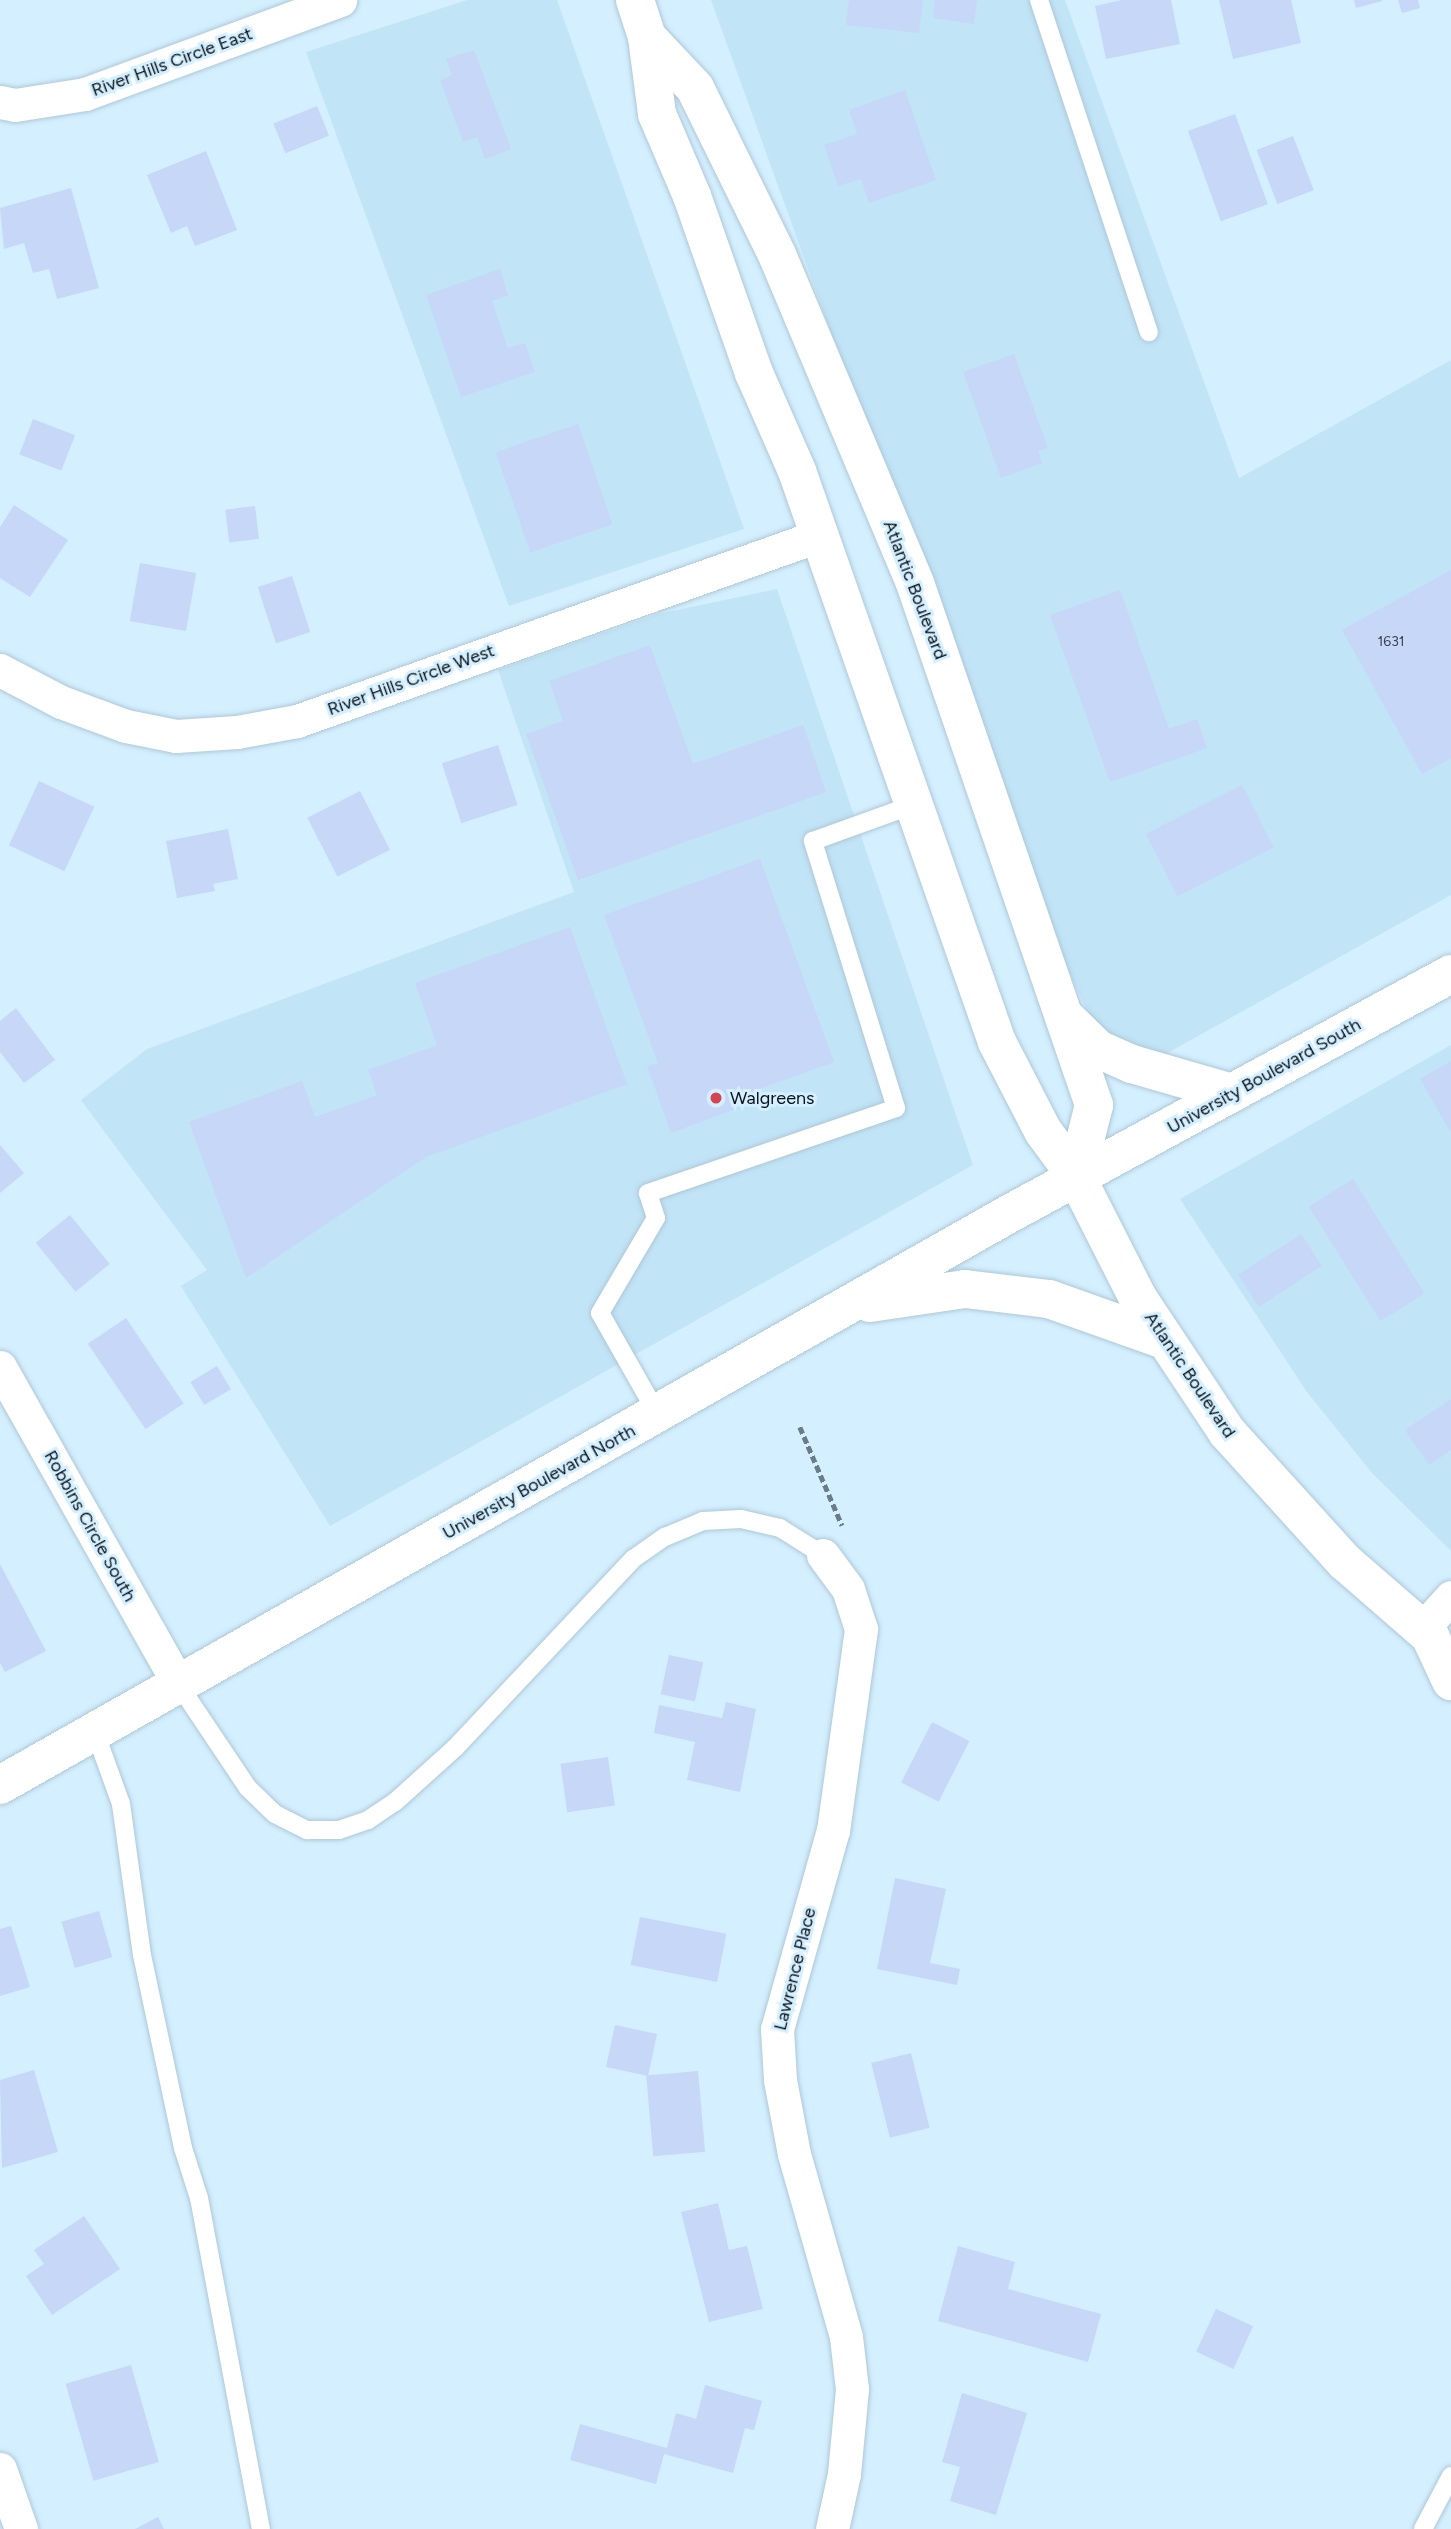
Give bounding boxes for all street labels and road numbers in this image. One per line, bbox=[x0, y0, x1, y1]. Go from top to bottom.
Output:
street label: River Hills Circle East bbox=[89, 23, 255, 101]
street label: Atlantic Boulevard bbox=[879, 517, 951, 663]
street label: River Hills Circle West bbox=[325, 640, 497, 720]
street label: University Boulevard South bbox=[1163, 1014, 1365, 1138]
street label: Atlantic Boulevard bbox=[1140, 1308, 1240, 1442]
street label: University Boulevard North bbox=[439, 1420, 639, 1544]
street label: Robbins Circle South bbox=[39, 1447, 141, 1605]
street label: Lawrence Place bbox=[769, 1905, 821, 2033]

